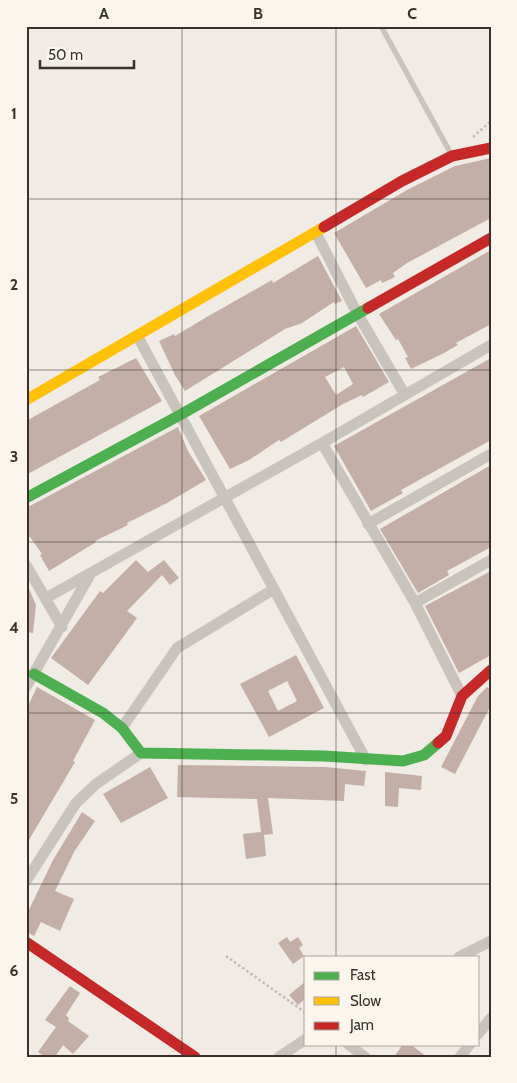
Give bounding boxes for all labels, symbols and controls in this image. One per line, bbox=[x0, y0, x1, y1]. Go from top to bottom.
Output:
text: A bbox=[99, 4, 109, 23]
text: B bbox=[253, 4, 263, 23]
text: C bbox=[407, 4, 417, 23]
scale bar bbox=[40, 38, 134, 70]
text: 50 m bbox=[48, 46, 83, 64]
text: 1 bbox=[11, 104, 17, 123]
text: 2 bbox=[10, 275, 18, 294]
text: 3 bbox=[10, 447, 18, 466]
text: 4 bbox=[9, 618, 19, 637]
text: 5 bbox=[10, 789, 18, 808]
legend bbox=[304, 956, 480, 1046]
text: 6 bbox=[10, 961, 19, 980]
text: Fast bbox=[350, 966, 375, 984]
text: Slow bbox=[350, 992, 381, 1010]
text: Jam bbox=[349, 1016, 374, 1034]

